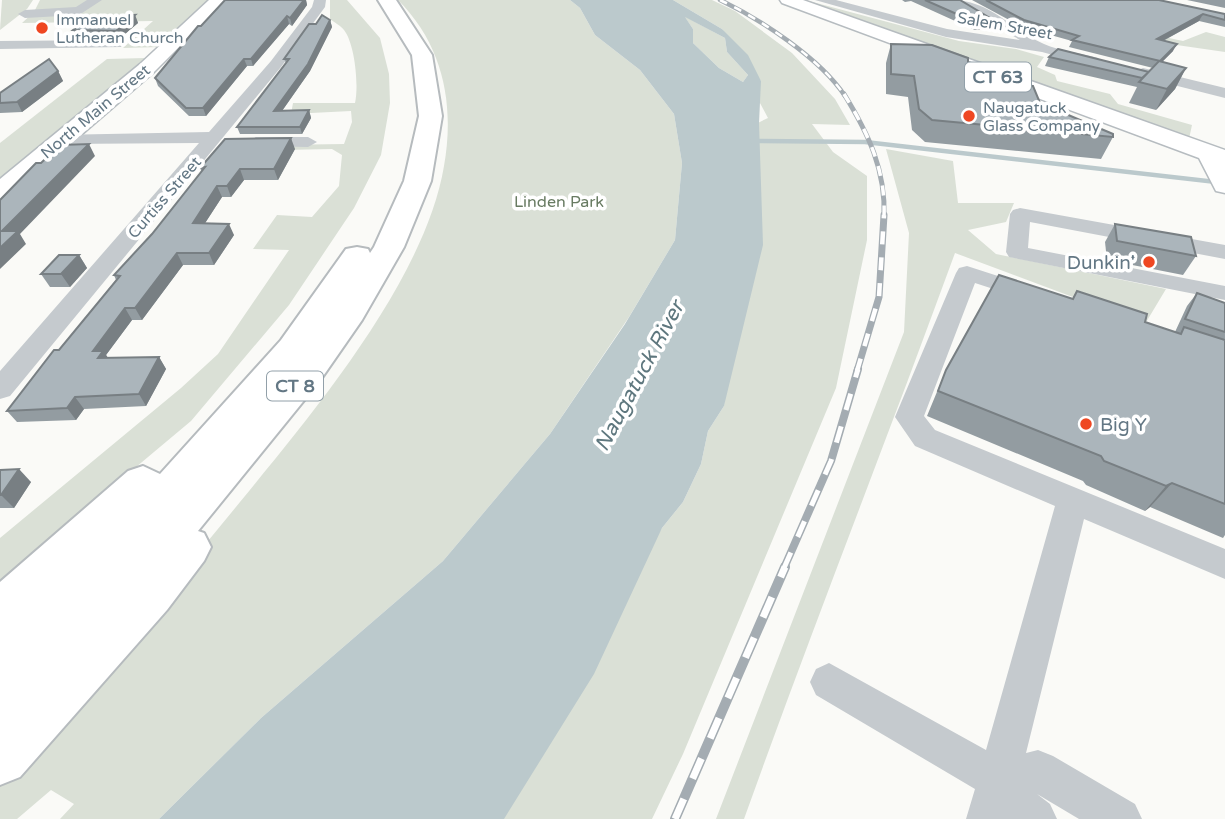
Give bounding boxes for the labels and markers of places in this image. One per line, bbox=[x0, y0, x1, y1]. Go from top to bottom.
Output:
place label: Immanuel Lutheran Church bbox=[56, 10, 184, 48]
marker: Immanuel Lutheran Church bbox=[34, 20, 50, 36]
place label: Naugatuck Glass Company bbox=[983, 98, 1101, 136]
marker: Naugatuck Glass Company bbox=[961, 108, 977, 124]
place label: Dunkin' bbox=[1067, 252, 1135, 274]
marker: Dunkin' bbox=[1141, 254, 1157, 270]
place label: Big Y bbox=[1100, 414, 1147, 436]
marker: Big Y bbox=[1078, 416, 1094, 432]

